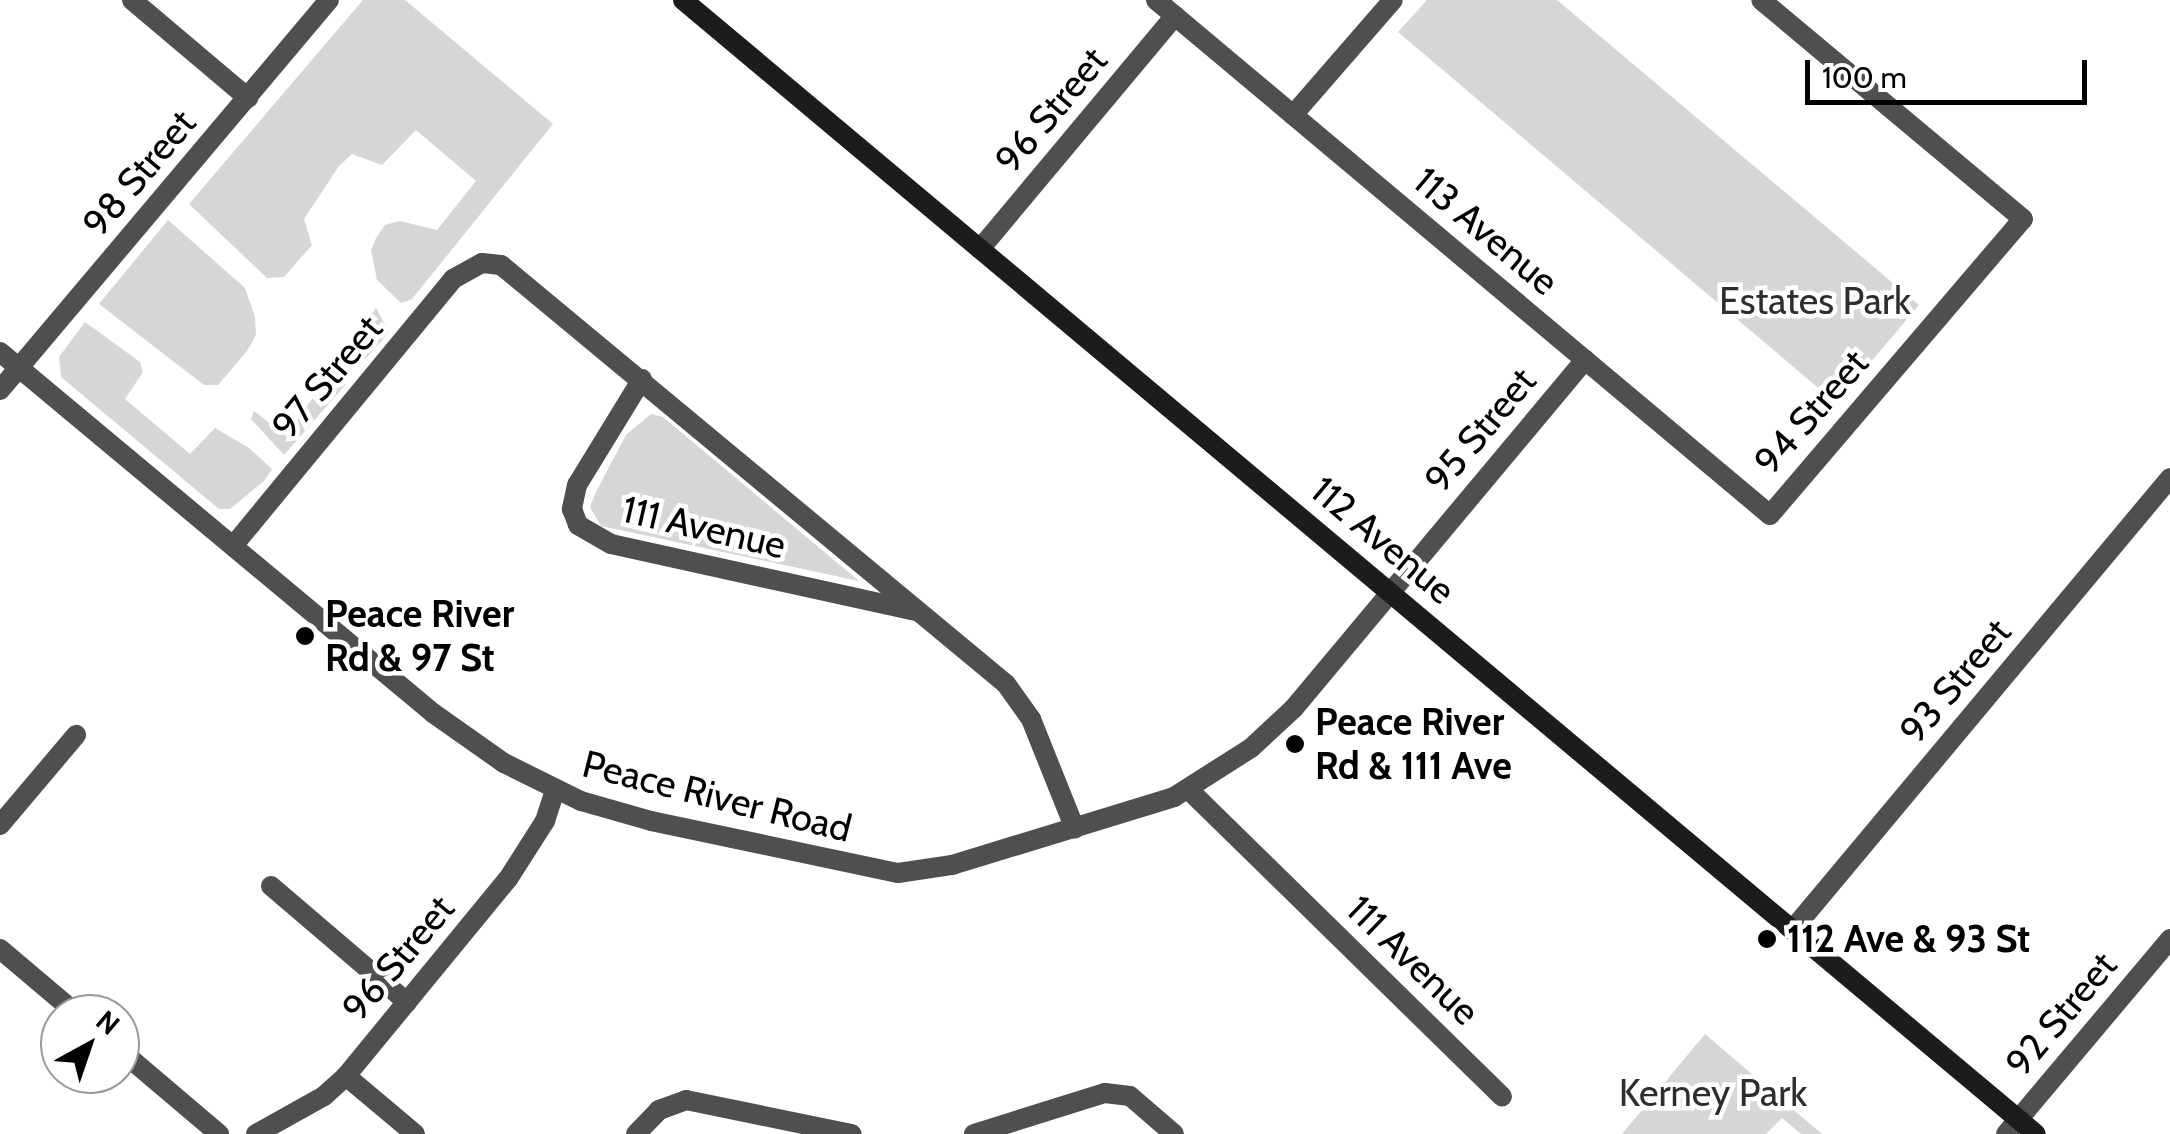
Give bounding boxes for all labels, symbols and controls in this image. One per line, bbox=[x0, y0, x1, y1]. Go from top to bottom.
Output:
street label: 96 Street bbox=[986, 38, 1116, 182]
scale bar bbox=[1810, 40, 2092, 102]
text: 100 m bbox=[1822, 59, 1907, 96]
street label: 98 Street bbox=[73, 101, 205, 245]
street label: 113 Avenue bbox=[1405, 157, 1567, 305]
park label: Estates Park bbox=[1719, 278, 1911, 324]
street label: 97 Street bbox=[262, 306, 392, 448]
street label: 94 Street bbox=[1745, 341, 1877, 483]
street label: 95 Street bbox=[1415, 359, 1545, 501]
street label: 112 Avenue bbox=[1302, 467, 1464, 613]
street label: 111 Avenue bbox=[618, 486, 790, 568]
place label: Peace River Rd & 97 St bbox=[325, 591, 514, 680]
street label: 93 Street bbox=[1890, 610, 2020, 752]
marker: Peace River Rd & 97 St bbox=[294, 625, 316, 647]
place label: Peace River Rd & 111 Ave bbox=[1315, 699, 1512, 788]
marker: Peace River Rd & 111 Ave bbox=[1284, 733, 1306, 755]
street label: Peace River Road bbox=[578, 741, 856, 851]
street label: 96 Street bbox=[333, 886, 463, 1030]
street label: 111 Avenue bbox=[1337, 886, 1489, 1034]
place label: 112 Ave & 93 St bbox=[1787, 916, 2030, 962]
marker: 112 Ave & 93 St bbox=[1756, 928, 1778, 950]
street label: 92 Street bbox=[1996, 943, 2126, 1085]
north arrow bbox=[40, 994, 140, 1094]
text: N bbox=[89, 1003, 127, 1042]
park label: Kerney Park bbox=[1619, 1070, 1807, 1116]

